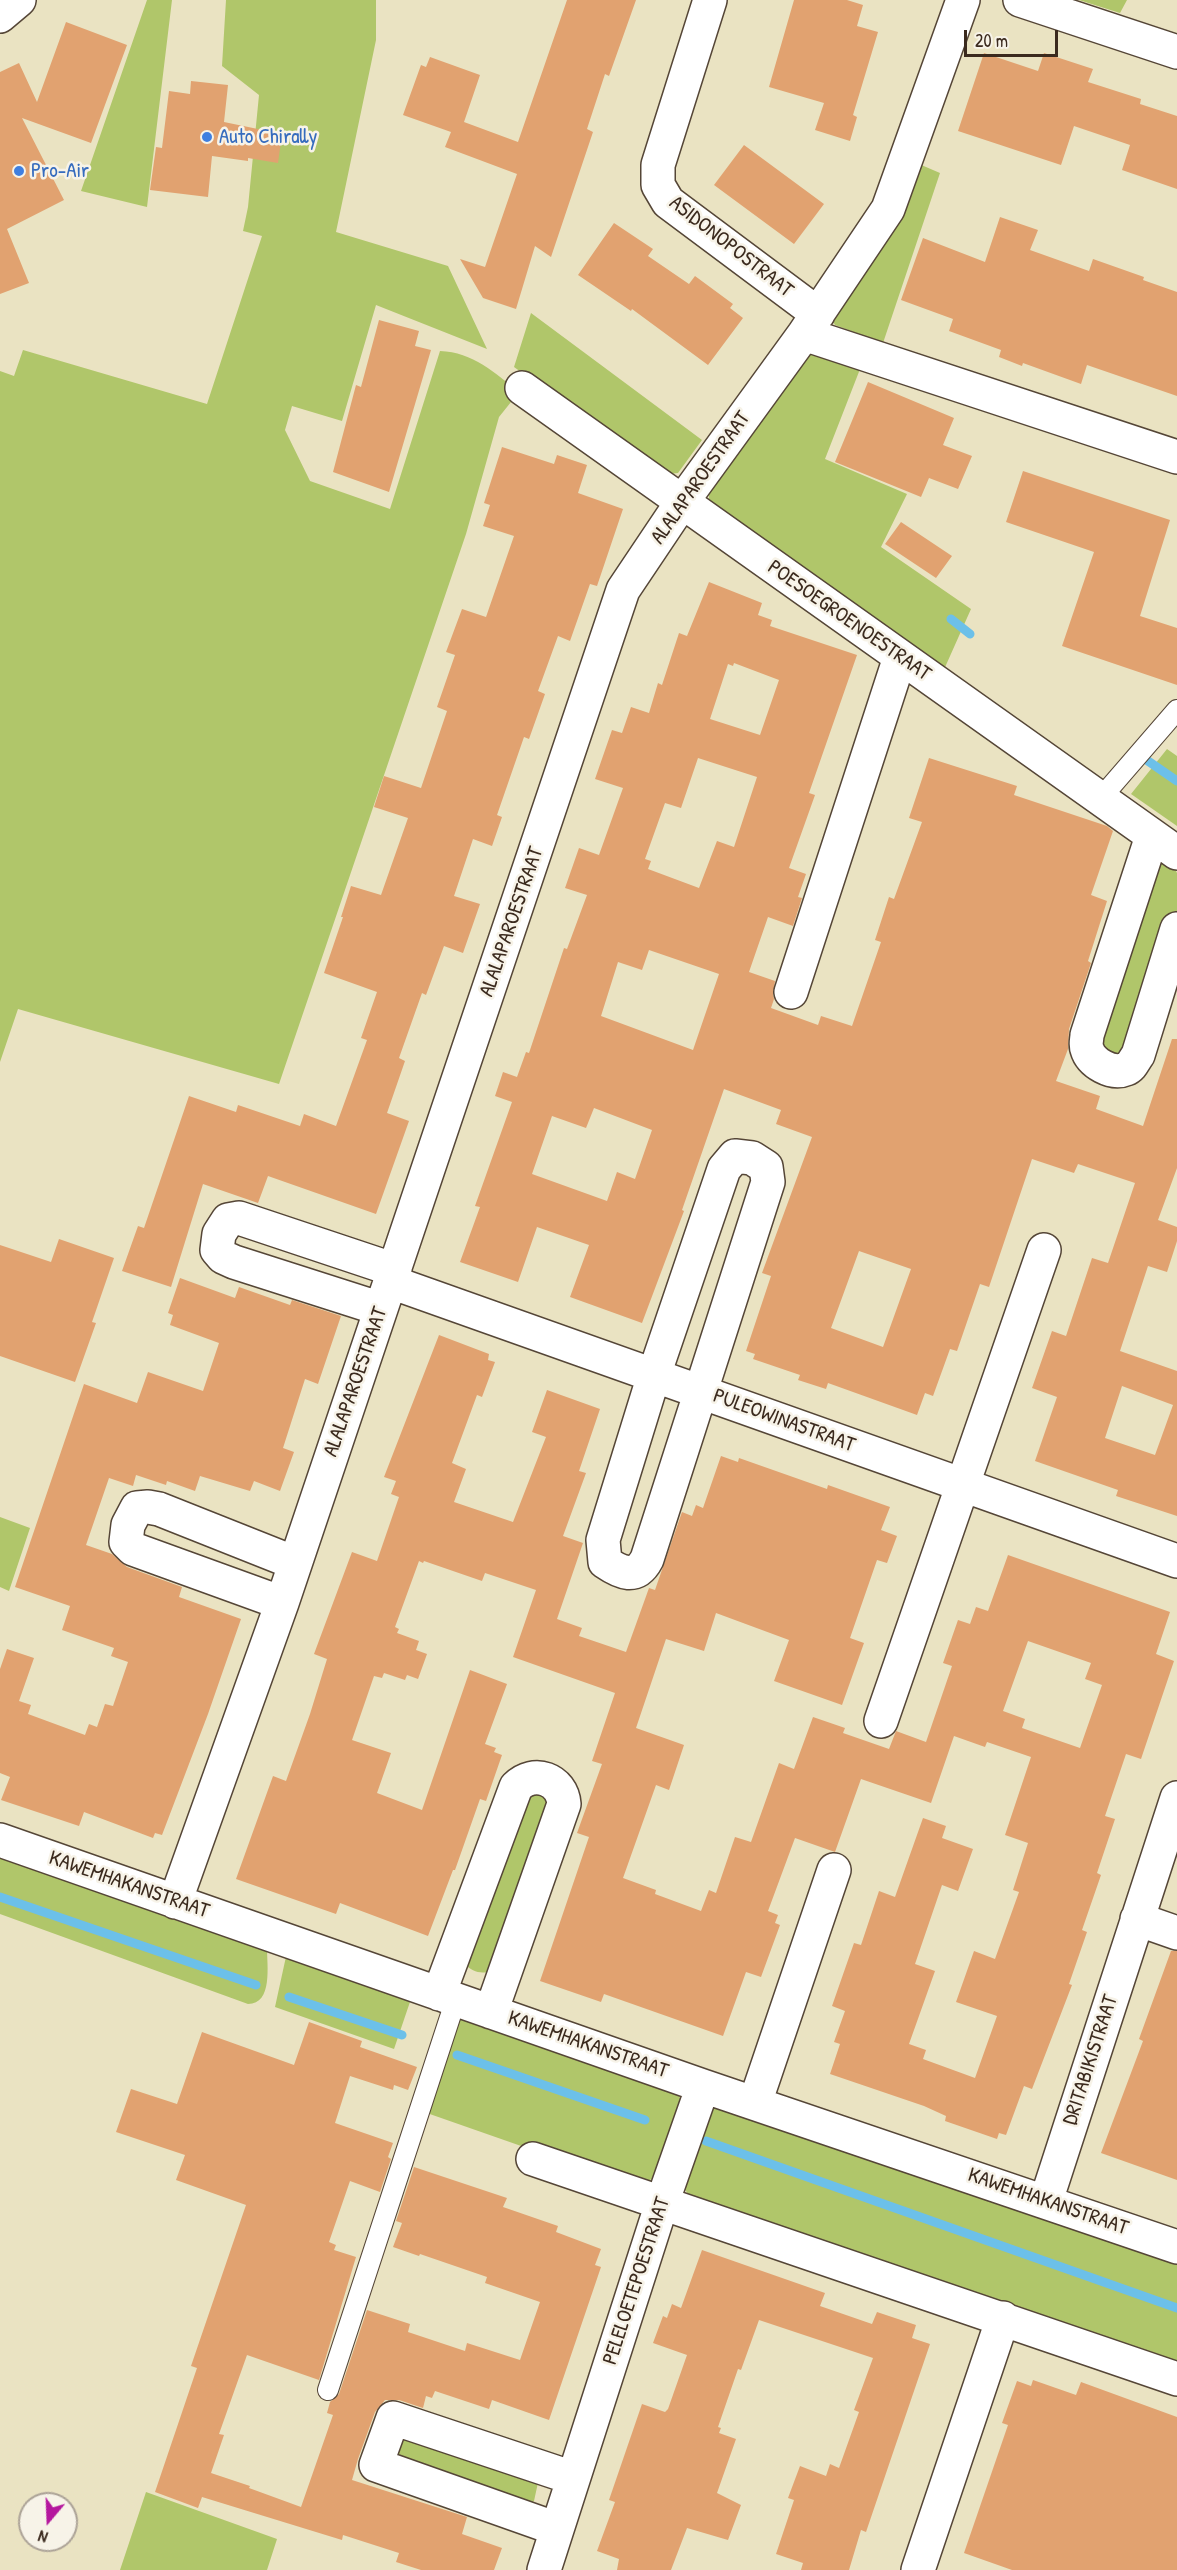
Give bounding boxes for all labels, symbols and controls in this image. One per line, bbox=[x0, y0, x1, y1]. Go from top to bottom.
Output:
scale bar bbox=[967, 18, 1062, 56]
text: 20 m bbox=[975, 28, 1008, 53]
place label: Auto Chirally bbox=[219, 124, 317, 150]
marker: Auto Chirally bbox=[200, 130, 214, 144]
place label: Pro-Air bbox=[31, 158, 89, 184]
marker: Pro-Air bbox=[12, 164, 26, 178]
street label: ASIDONOPOSTRAAT bbox=[664, 191, 798, 303]
street label: ALALAPAROESTRAAT bbox=[646, 407, 756, 549]
street label: POESOEGROENOESTRAAT bbox=[762, 555, 936, 687]
street label: ALALAPAROESTRAAT bbox=[475, 844, 549, 1000]
street label: ALALAPAROESTRAAT bbox=[319, 1304, 393, 1460]
street label: PULEOWINASTRAAT bbox=[710, 1384, 858, 1458]
street label: KAWEMHAKANSTRAAT bbox=[46, 1846, 212, 1924]
street label: DRITABIKISTRAAT bbox=[1058, 1992, 1124, 2128]
street label: KAWEMHAKANSTRAAT bbox=[505, 2006, 671, 2084]
street label: KAWEMHAKANSTRAAT bbox=[965, 2163, 1131, 2241]
street label: PELELOETEPOESTRAAT bbox=[598, 2194, 676, 2368]
north arrow bbox=[18, 2492, 78, 2552]
text: N bbox=[35, 2525, 50, 2549]

